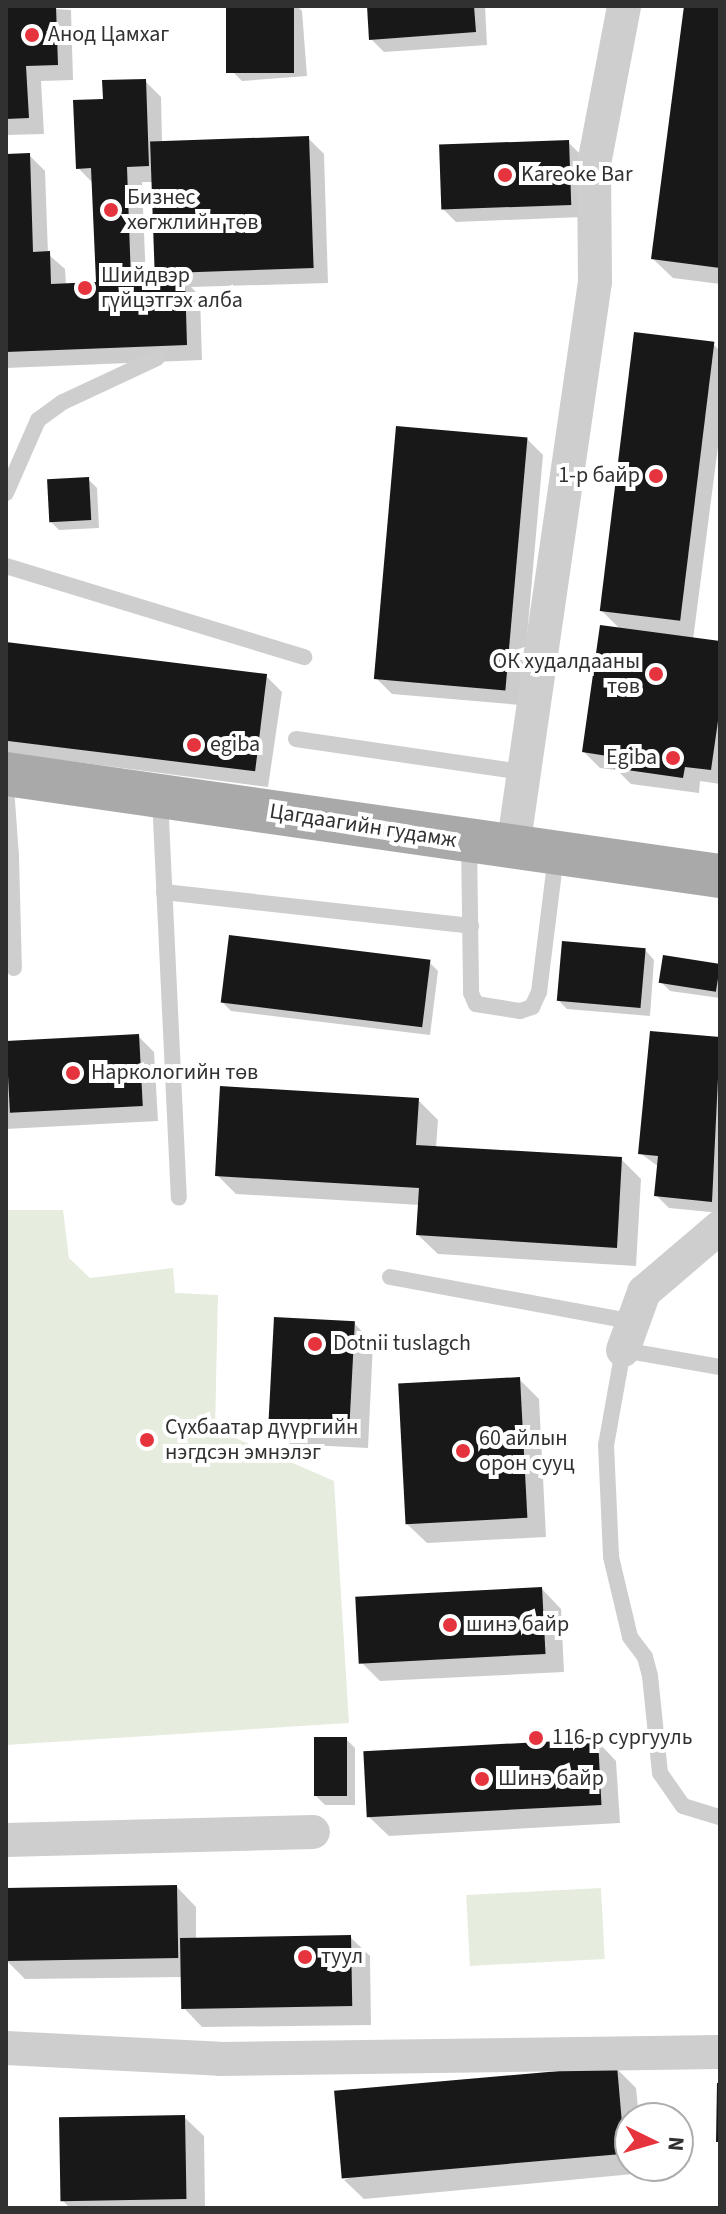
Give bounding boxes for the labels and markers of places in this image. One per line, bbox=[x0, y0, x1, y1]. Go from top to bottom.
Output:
place label: Анод Цамхаг bbox=[48, 22, 169, 48]
marker: Анод Цамхаг bbox=[23, 26, 41, 44]
place label: Kareoke Bar bbox=[521, 162, 633, 188]
marker: Kareoke Bar bbox=[496, 166, 514, 184]
place label: Бизнес хөгжлийн төв bbox=[127, 184, 259, 236]
marker: Бизнес хөгжлийн төв bbox=[102, 201, 120, 219]
place label: Шийдвэр гүйцэтгэх алба bbox=[101, 262, 243, 314]
marker: Шийдвэр гүйцэтгэх алба bbox=[76, 279, 94, 297]
place label: 1-р байр bbox=[558, 463, 640, 489]
marker: 1-р байр bbox=[647, 467, 665, 485]
place label: ОК худалдааны төв bbox=[493, 648, 640, 700]
marker: ОК худалдааны төв bbox=[647, 665, 665, 683]
place label: egiba bbox=[210, 732, 260, 758]
marker: egiba bbox=[185, 736, 203, 754]
place label: Egiba bbox=[606, 745, 657, 771]
marker: Egiba bbox=[664, 749, 682, 767]
place label: Наркологийн төв bbox=[91, 1060, 258, 1086]
marker: Наркологийн төв bbox=[62, 1062, 84, 1084]
place label: Dotnii tuslagch bbox=[333, 1331, 471, 1357]
marker: Dotnii tuslagch bbox=[304, 1333, 326, 1355]
place label: Сүхбаатар дүүргийн нэгдсэн эмнэлэг bbox=[165, 1414, 358, 1466]
place label: 60 айлын орон сууц bbox=[479, 1425, 575, 1476]
marker: Сүхбаатар дүүргийн нэгдсэн эмнэлэг bbox=[136, 1429, 158, 1451]
marker: 60 айлын орон сууц bbox=[454, 1442, 472, 1460]
place label: шинэ байр bbox=[466, 1612, 569, 1638]
marker: шинэ байр bbox=[441, 1616, 459, 1634]
place label: 116-р сургууль bbox=[552, 1725, 693, 1751]
marker: 116-р сургууль bbox=[527, 1729, 545, 1747]
place label: Шинэ байр bbox=[498, 1766, 604, 1792]
marker: Шинэ байр bbox=[473, 1770, 491, 1788]
place label: туул bbox=[321, 1944, 363, 1970]
marker: туул bbox=[296, 1948, 314, 1966]

